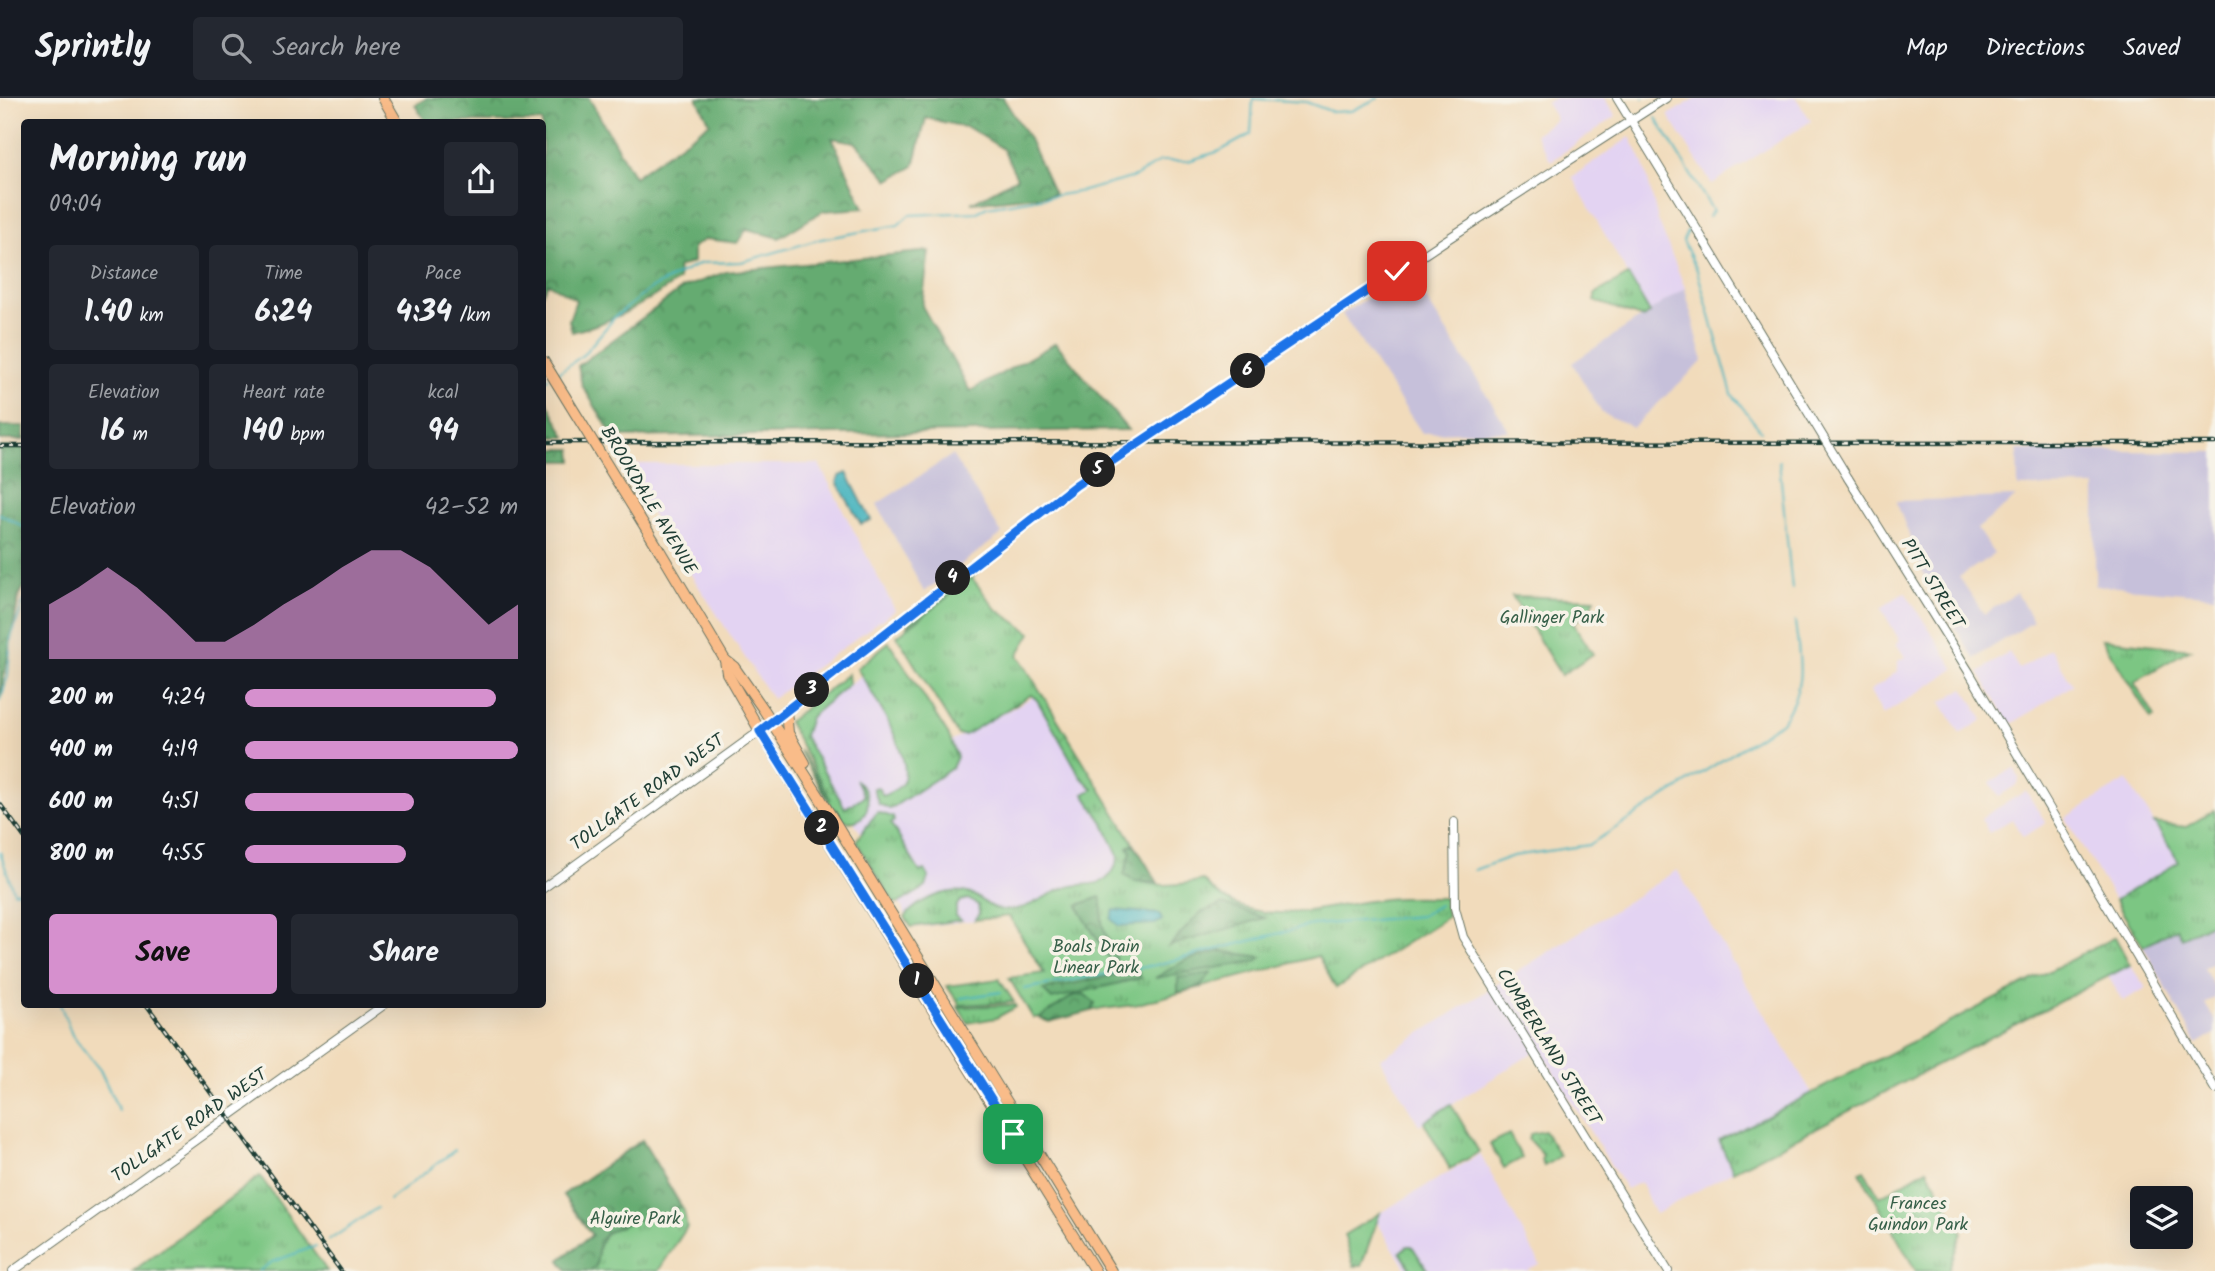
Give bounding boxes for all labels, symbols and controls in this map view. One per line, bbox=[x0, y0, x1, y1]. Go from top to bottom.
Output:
search box bbox=[193, 17, 683, 80]
text: Sprintly bbox=[35, 22, 151, 75]
text: Search here bbox=[273, 27, 401, 69]
icon: search bbox=[217, 29, 255, 67]
text: Map bbox=[1906, 29, 1948, 68]
text: Directions bbox=[1986, 29, 2085, 68]
text: Saved bbox=[2123, 29, 2180, 68]
text: Morning run bbox=[49, 131, 247, 191]
button: share bbox=[444, 142, 518, 216]
text: 09:04 bbox=[49, 187, 102, 223]
pin bbox=[1367, 241, 1427, 301]
icon: check bbox=[1378, 252, 1416, 290]
text: Distance bbox=[90, 259, 158, 289]
text: Time bbox=[264, 259, 303, 289]
text: Pace bbox=[425, 259, 461, 289]
text: 1.40 bbox=[84, 289, 132, 337]
text: 6:24 bbox=[255, 289, 312, 337]
text: 4:34 bbox=[396, 289, 452, 337]
text: km bbox=[132, 301, 164, 331]
text: /km bbox=[452, 301, 491, 331]
pin: 6 bbox=[1230, 354, 1266, 388]
text: 6 bbox=[1242, 355, 1253, 385]
text: Elevation bbox=[88, 378, 160, 408]
text: Heart rate bbox=[242, 378, 325, 408]
text: kcal bbox=[428, 378, 459, 408]
text: 16 bbox=[100, 408, 125, 456]
text: 140 bbox=[242, 408, 283, 456]
text: 94 bbox=[427, 408, 459, 456]
text: m bbox=[125, 420, 148, 450]
text: bpm bbox=[283, 420, 325, 450]
street label: BROOKDALE AVENUE bbox=[592, 421, 704, 581]
pin: 5 bbox=[1080, 452, 1116, 488]
text: 5 bbox=[1093, 454, 1102, 484]
text: Elevation bbox=[49, 490, 136, 526]
text: 42–52 m bbox=[425, 490, 518, 526]
street label: PITT STREET bbox=[1893, 533, 1972, 636]
pin: 4 bbox=[936, 560, 970, 596]
text: 4 bbox=[947, 562, 958, 592]
park label: Gallinger Park bbox=[1500, 604, 1605, 633]
pin: 3 bbox=[794, 672, 830, 708]
text: 3 bbox=[806, 674, 817, 704]
text: 200 m bbox=[49, 680, 114, 716]
text: 4:24 bbox=[161, 680, 205, 716]
street label: TOLLGATE ROAD WEST bbox=[565, 726, 732, 859]
text: 400 m bbox=[49, 732, 113, 768]
text: 4:19 bbox=[161, 732, 198, 768]
text: 600 m bbox=[49, 784, 113, 820]
text: 4:51 bbox=[161, 784, 199, 820]
pin: 2 bbox=[804, 810, 840, 846]
text: 2 bbox=[816, 812, 827, 842]
text: 800 m bbox=[49, 836, 114, 872]
text: 4:55 bbox=[161, 836, 204, 872]
button: Save bbox=[49, 914, 277, 994]
button: Share bbox=[291, 914, 518, 994]
park label: Boals Drain Linear Park bbox=[1052, 933, 1140, 983]
street label: CUMBERLAND STREET bbox=[1488, 963, 1609, 1132]
pin: 1 bbox=[900, 964, 934, 998]
text: 1 bbox=[914, 965, 919, 995]
street label: TOLLGATE ROAD WEST bbox=[106, 1060, 275, 1191]
pin bbox=[983, 1104, 1043, 1164]
icon: arrive bbox=[994, 1115, 1032, 1153]
map controls bbox=[2130, 1186, 2193, 1249]
button: layers bbox=[2130, 1186, 2193, 1249]
park label: Frances Guindon Park bbox=[1868, 1190, 1969, 1240]
park label: Alguire Park bbox=[590, 1205, 681, 1234]

